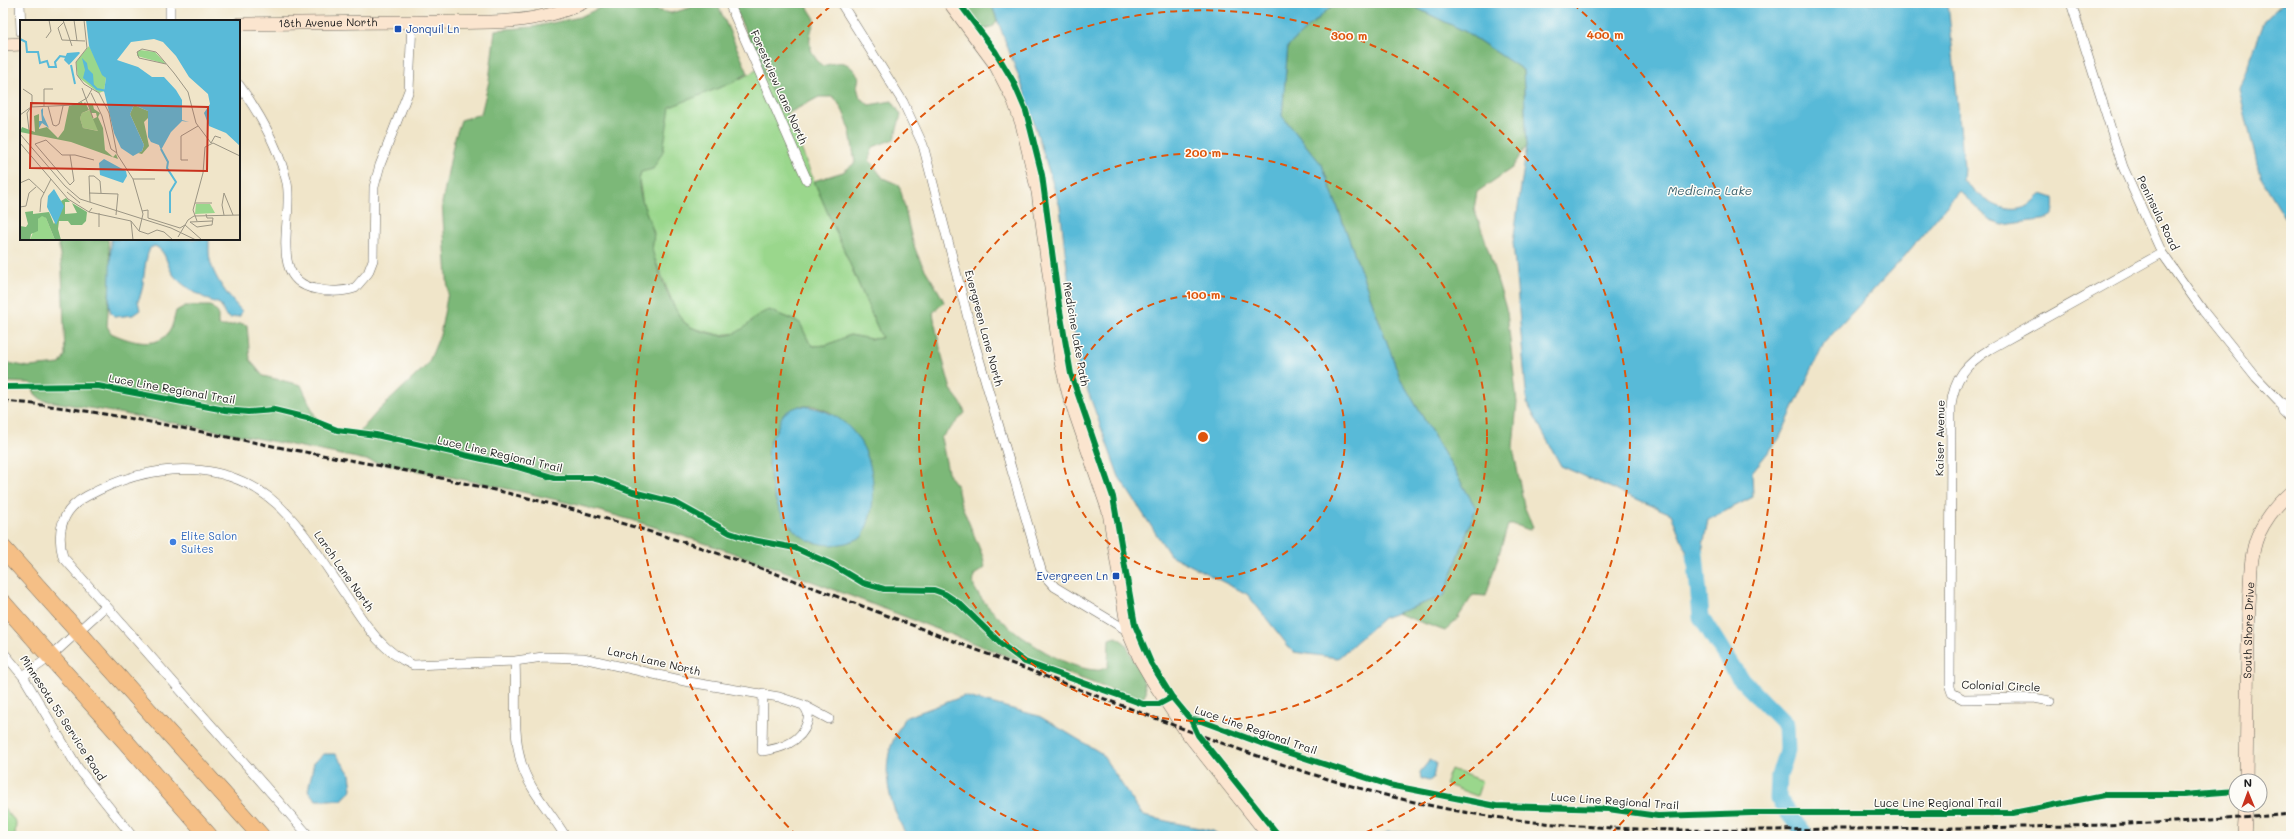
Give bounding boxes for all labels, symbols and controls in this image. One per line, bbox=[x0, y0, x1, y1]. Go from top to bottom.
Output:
street label: 18th Avenue North bbox=[278, 14, 377, 30]
inset map bbox=[20, 20, 240, 240]
place label: Jonquil Ln bbox=[406, 21, 459, 36]
marker: Jonquil Ln bbox=[393, 24, 403, 34]
text: 400 m bbox=[1587, 26, 1623, 42]
street label: Forestview Lane North bbox=[747, 27, 811, 146]
text: 300 m bbox=[1331, 27, 1367, 43]
text: 200 m bbox=[1185, 144, 1221, 160]
street label: Peninsula Road bbox=[2134, 173, 2183, 252]
water label: Medicine Lake bbox=[1668, 182, 1752, 198]
street label: Evergreen Lane North bbox=[962, 268, 1007, 388]
street label: Medicine Lake Path bbox=[1060, 281, 1093, 387]
text: 100 m bbox=[1186, 286, 1220, 302]
street label: Luce Line Regional Trail bbox=[108, 370, 237, 407]
street label: Kaiser Avenue bbox=[1931, 400, 1948, 476]
centre of rings bbox=[1196, 430, 1210, 444]
street label: Luce Line Regional Trail bbox=[436, 432, 564, 475]
place label: Elite Salon Suites bbox=[181, 528, 237, 556]
street label: Larch Lane North bbox=[311, 528, 378, 614]
marker: Elite Salon Suites bbox=[168, 537, 178, 547]
place label: Evergreen Ln bbox=[1037, 568, 1108, 583]
marker: Evergreen Ln bbox=[1111, 571, 1121, 581]
street label: South Shore Drive bbox=[2239, 581, 2257, 679]
street label: Larch Lane North bbox=[606, 643, 702, 678]
street label: Minnesota 55 Service Road bbox=[17, 652, 110, 783]
street label: Colonial Circle bbox=[1961, 677, 2041, 694]
street label: Luce Line Regional Trail bbox=[1193, 702, 1319, 757]
north arrow bbox=[2228, 773, 2268, 813]
text: N bbox=[2244, 775, 2252, 790]
street label: Luce Line Regional Trail bbox=[1551, 789, 1679, 812]
street label: Luce Line Regional Trail bbox=[1874, 795, 2002, 810]

